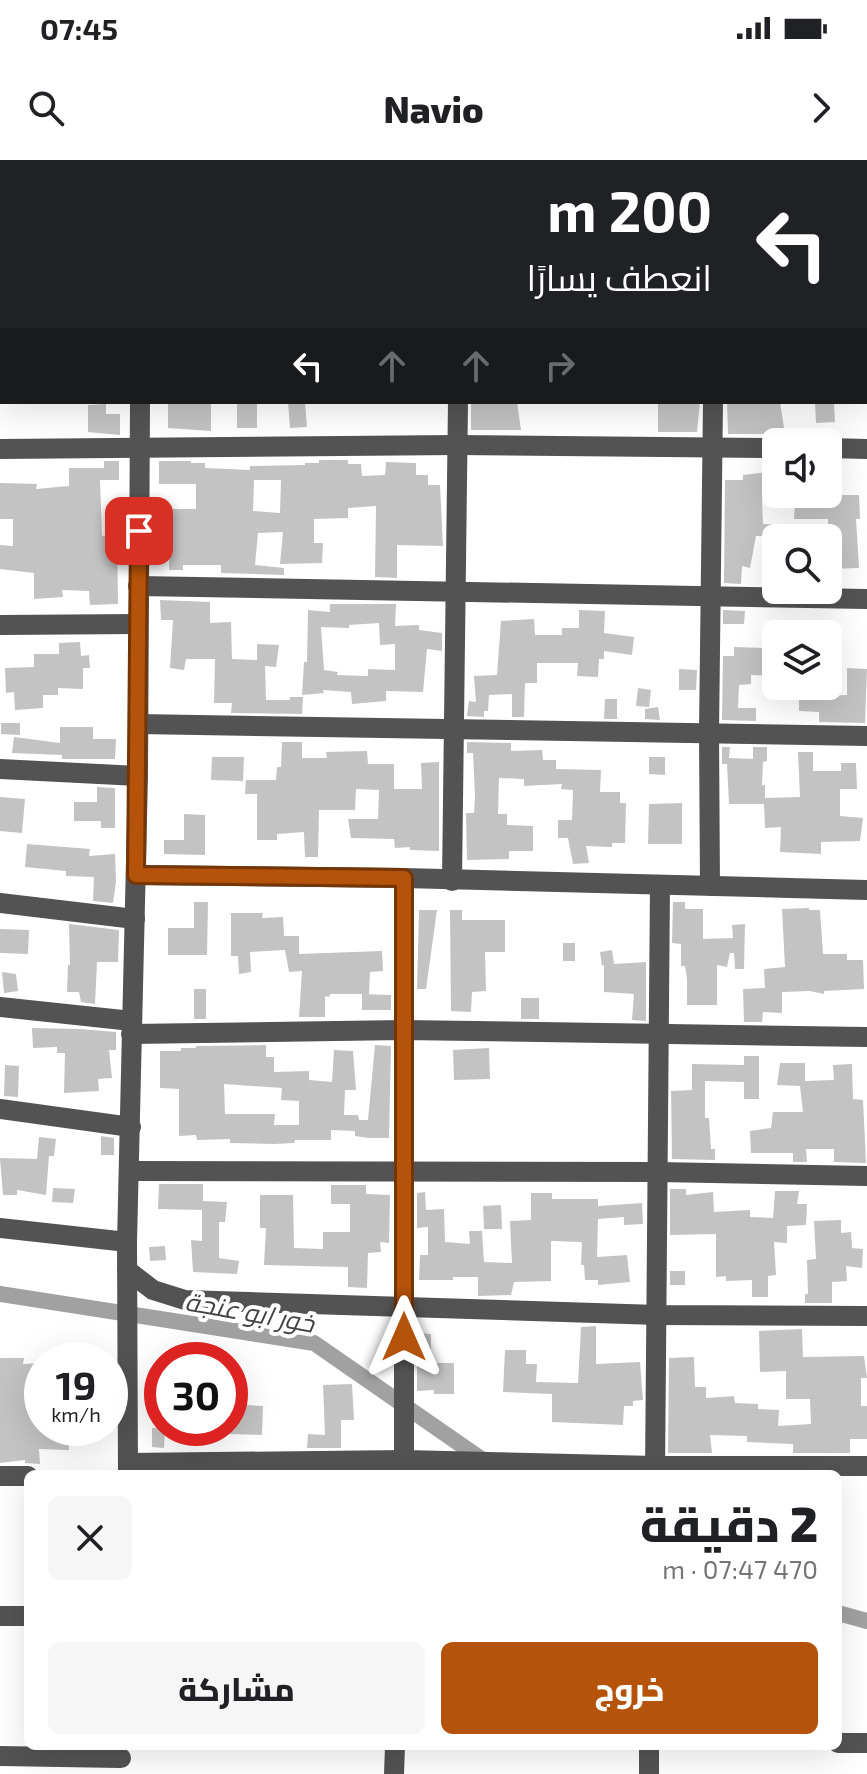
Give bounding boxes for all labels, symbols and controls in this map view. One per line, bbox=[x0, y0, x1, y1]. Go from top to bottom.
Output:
text: 07:45 bbox=[40, 10, 118, 46]
icon: search bbox=[24, 86, 68, 130]
icon: forward bbox=[799, 86, 843, 130]
text: Navio bbox=[383, 87, 484, 130]
text: 200 m bbox=[547, 176, 712, 243]
icon: left bbox=[740, 192, 844, 296]
text: انعطف يسارًا bbox=[526, 255, 712, 298]
icon: left bbox=[286, 344, 330, 388]
icon: ahead bbox=[370, 344, 414, 388]
icon: ahead bbox=[454, 344, 498, 388]
icon: right bbox=[538, 344, 582, 388]
map controls bbox=[762, 428, 842, 700]
button: sound bbox=[762, 428, 842, 508]
pin bbox=[105, 497, 173, 565]
icon: arrive bbox=[117, 509, 161, 553]
button: search bbox=[762, 524, 842, 604]
button: layers bbox=[762, 620, 842, 700]
water label: خور ابو عنجة bbox=[183, 1284, 319, 1339]
position arrow bbox=[362, 1295, 446, 1379]
speed limit sign: 30 bbox=[144, 1342, 248, 1446]
text: 19 bbox=[56, 1360, 96, 1408]
text: km/h bbox=[51, 1402, 101, 1426]
text: 2 دقيقة bbox=[640, 1494, 818, 1552]
button: close bbox=[48, 1496, 132, 1580]
text: 470 m · 07:47 bbox=[662, 1553, 818, 1584]
button: مشاركة bbox=[48, 1642, 425, 1734]
button: خروج bbox=[441, 1642, 818, 1734]

